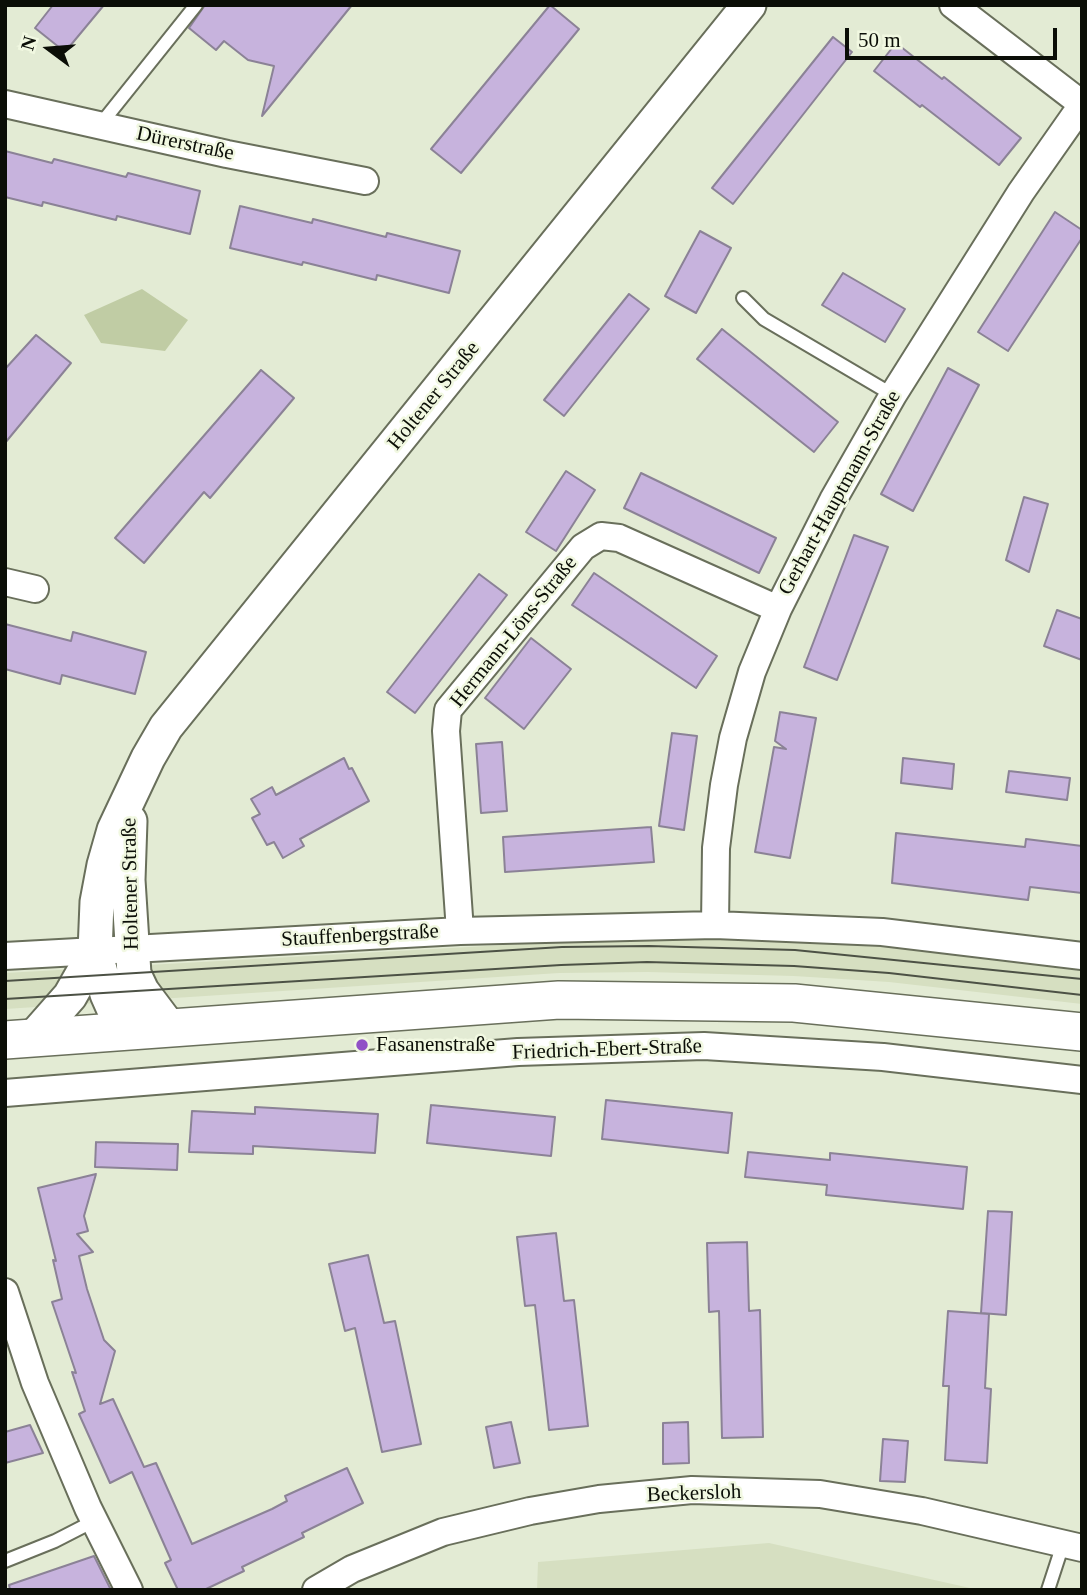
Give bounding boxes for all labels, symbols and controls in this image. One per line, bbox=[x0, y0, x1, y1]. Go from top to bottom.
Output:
north arrow bbox=[14, 14, 84, 84]
scale bar bbox=[849, 14, 1061, 58]
text: 50 m bbox=[858, 28, 901, 52]
text: N bbox=[16, 34, 40, 53]
street label: Dürerstraße bbox=[134, 121, 236, 167]
street label: Holtener Straße bbox=[383, 337, 485, 455]
street label: Gerhart-Hauptmann-Straße bbox=[773, 386, 907, 600]
street label: Hermann-Löns-Straße bbox=[445, 551, 583, 713]
street label: Holtener Straße bbox=[117, 818, 145, 950]
street label: Stauffenbergstraße bbox=[281, 919, 439, 953]
place label: Fasanenstraße bbox=[376, 1032, 495, 1058]
street label: Friedrich-Ebert-Straße bbox=[512, 1034, 702, 1066]
marker: Fasanenstraße bbox=[354, 1037, 370, 1053]
street label: Beckersloh bbox=[646, 1480, 742, 1508]

